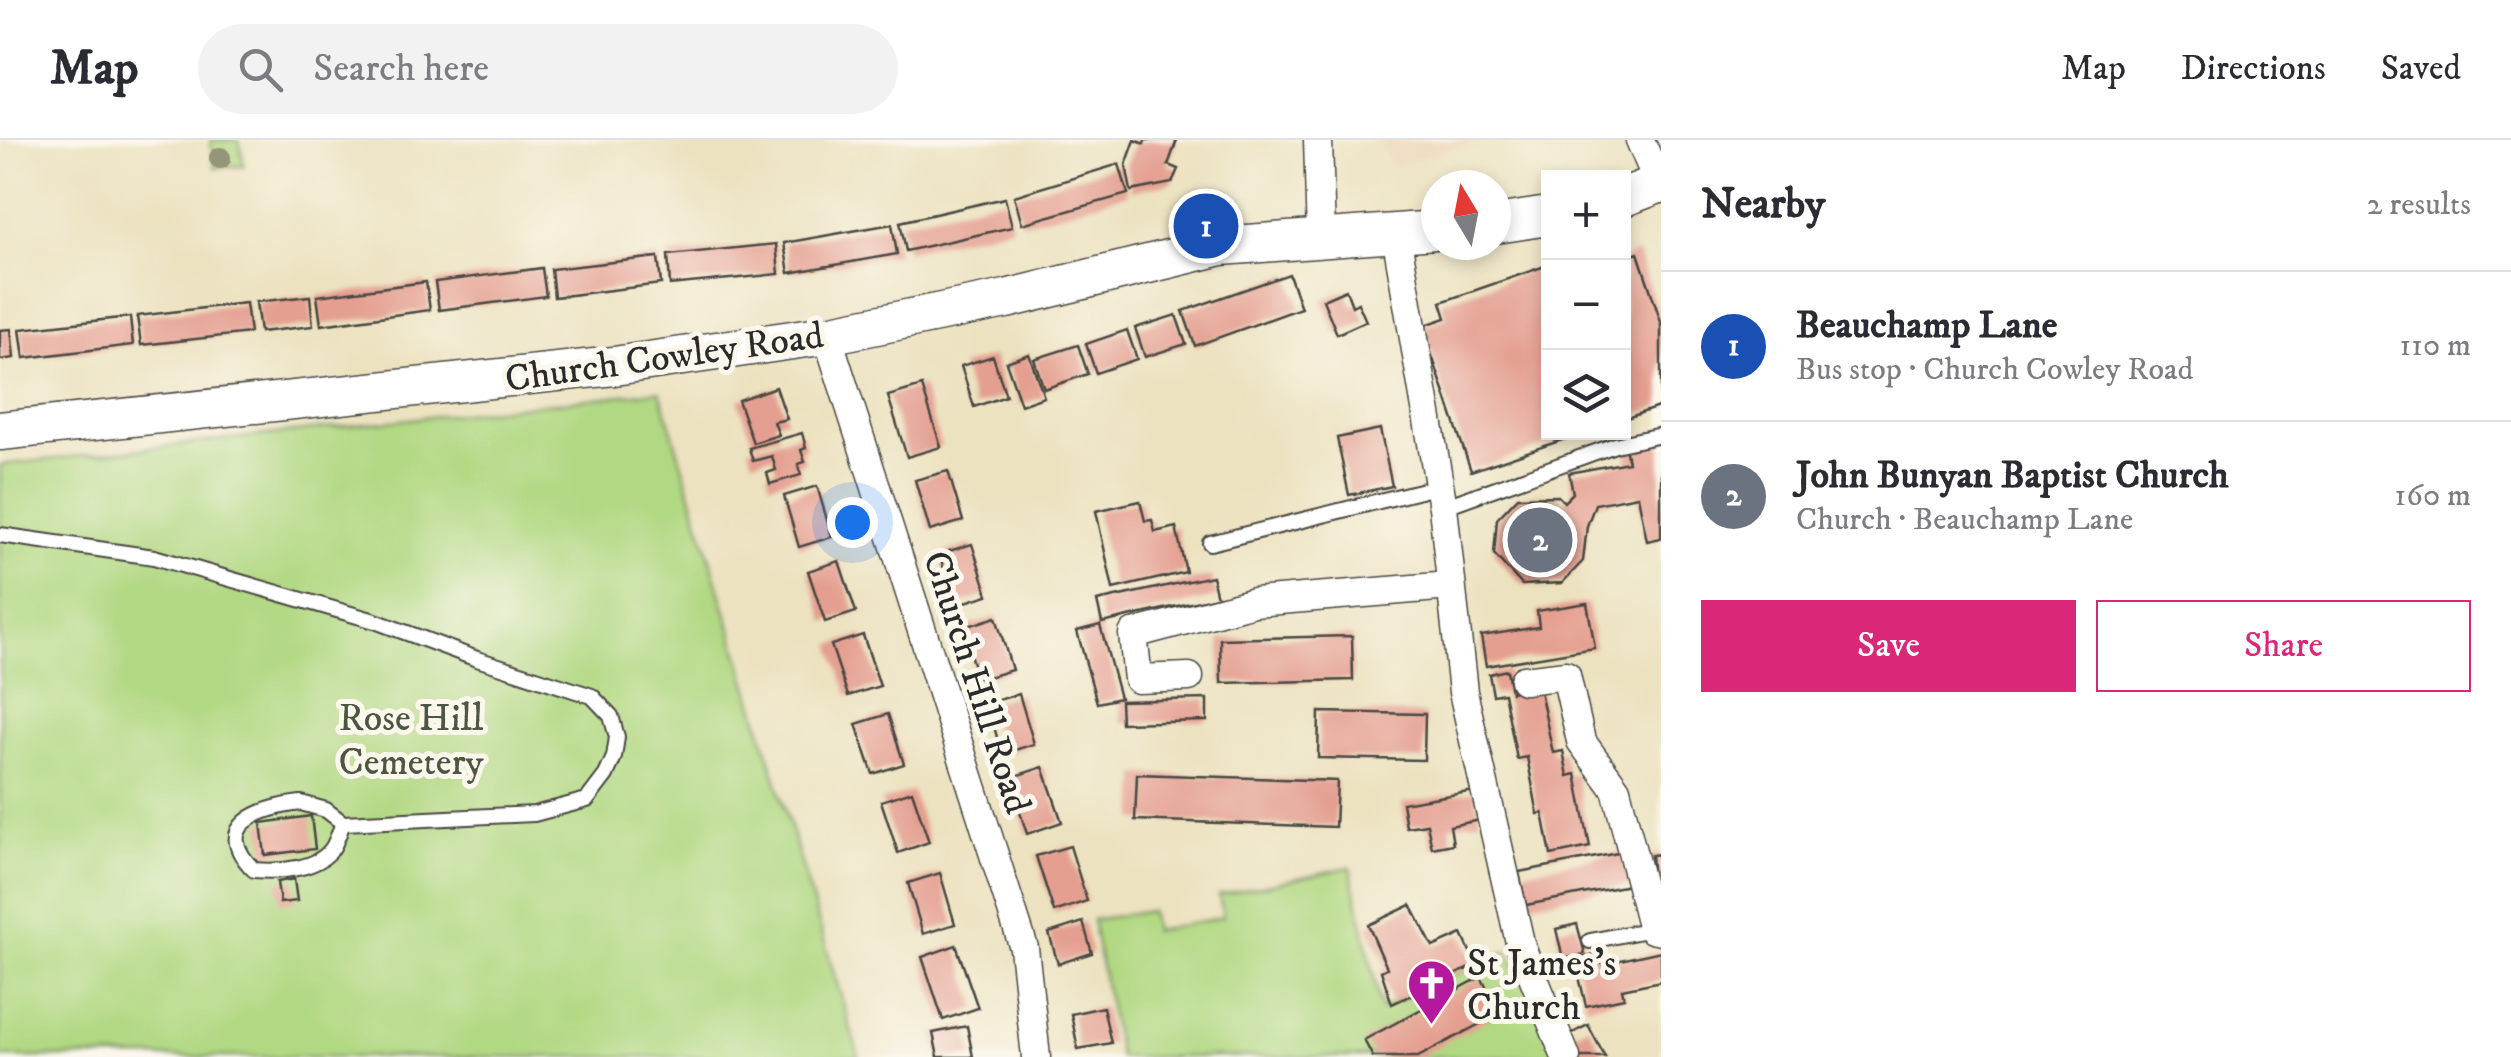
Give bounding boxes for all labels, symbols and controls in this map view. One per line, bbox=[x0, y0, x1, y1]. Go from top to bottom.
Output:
search box bbox=[198, 24, 898, 114]
text: Map bbox=[50, 39, 138, 99]
icon: search bbox=[233, 42, 288, 97]
text: Search here bbox=[313, 45, 489, 93]
text: Map bbox=[2061, 47, 2126, 91]
text: Directions bbox=[2181, 47, 2326, 91]
text: Saved bbox=[2381, 47, 2461, 91]
north arrow bbox=[1421, 170, 1511, 260]
map controls bbox=[1541, 170, 1631, 440]
button: + bbox=[1541, 170, 1631, 260]
text: Nearby bbox=[1701, 179, 1825, 231]
text: 2 results bbox=[2367, 185, 2471, 225]
pin: 1 bbox=[1174, 188, 1238, 264]
button: − bbox=[1541, 260, 1631, 350]
text: Beauchamp Lane bbox=[1796, 302, 2057, 350]
street label: Church Cowley Road bbox=[502, 312, 827, 404]
text: 1 bbox=[1728, 326, 1739, 366]
text: 110 m bbox=[2399, 326, 2471, 366]
button: layers bbox=[1541, 350, 1631, 440]
text: Bus stop · Church Cowley Road bbox=[1796, 350, 2194, 390]
text: John Bunyan Baptist Church bbox=[1796, 452, 2229, 500]
text: 2 bbox=[1726, 476, 1741, 516]
text: 160 m bbox=[2395, 476, 2471, 516]
your location bbox=[827, 497, 878, 548]
text: Church · Beauchamp Lane bbox=[1796, 500, 2133, 540]
pin: 2 bbox=[1508, 502, 1572, 578]
street label: Church Hill Road bbox=[911, 545, 1041, 820]
button: Save bbox=[1701, 600, 2076, 692]
button: Share bbox=[2096, 600, 2471, 692]
park label: Rose Hill Cemetery bbox=[338, 695, 485, 787]
place label: St James's Church bbox=[1467, 940, 1617, 1032]
church icon: St James's Church bbox=[1406, 958, 1458, 1026]

